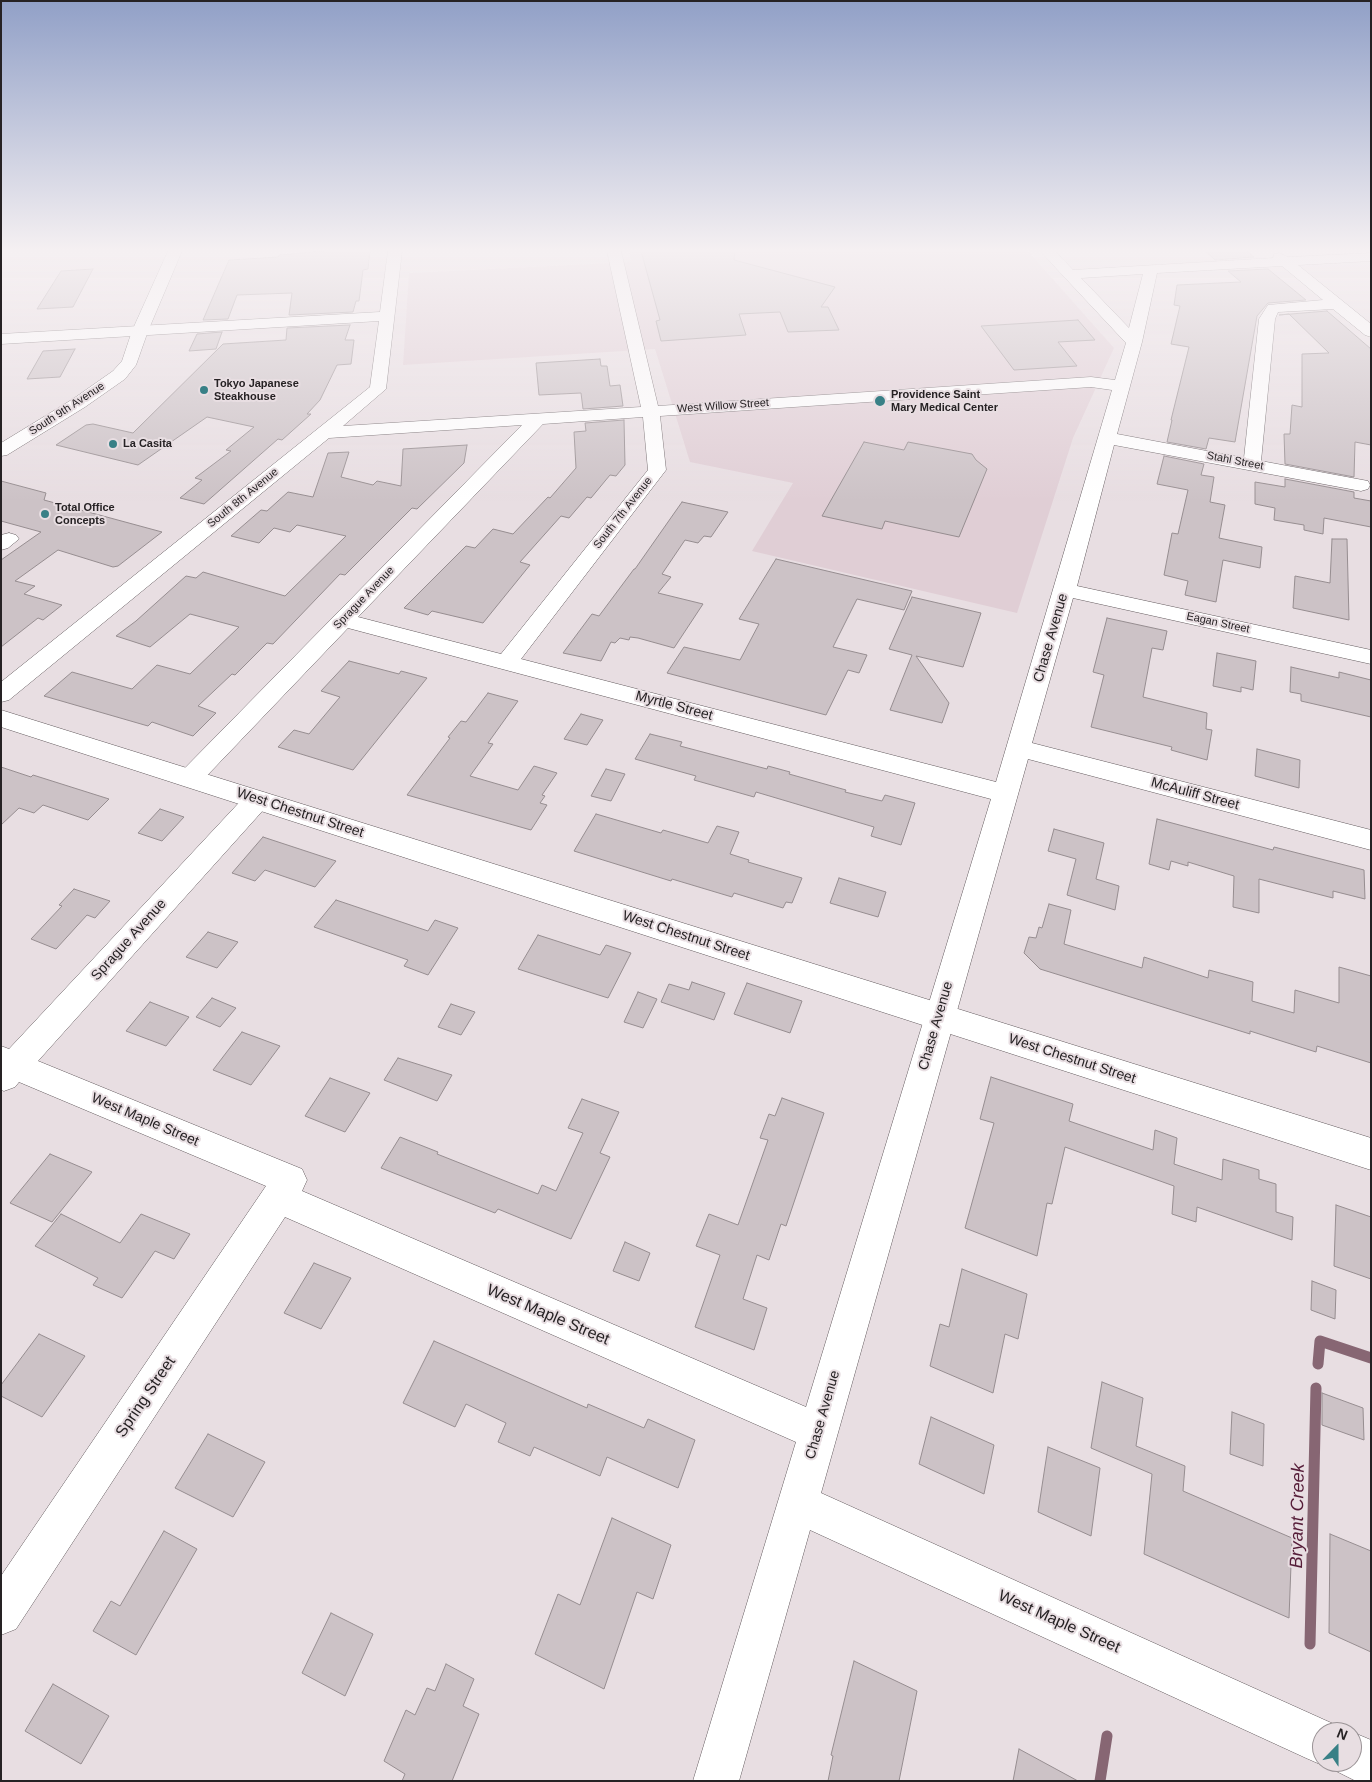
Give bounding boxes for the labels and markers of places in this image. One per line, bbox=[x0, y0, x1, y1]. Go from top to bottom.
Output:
place label: Tokyo Japanese Steakhouse bbox=[214, 377, 299, 403]
marker: Tokyo Japanese Steakhouse bbox=[198, 384, 210, 396]
place label: Providence Saint Mary Medical Center bbox=[891, 388, 998, 414]
marker: Providence Saint Mary Medical Center bbox=[873, 394, 887, 408]
place label: La Casita bbox=[123, 437, 172, 451]
marker: La Casita bbox=[107, 438, 119, 450]
place label: Total Office Concepts bbox=[55, 501, 115, 527]
marker: Total Office Concepts bbox=[39, 508, 51, 520]

